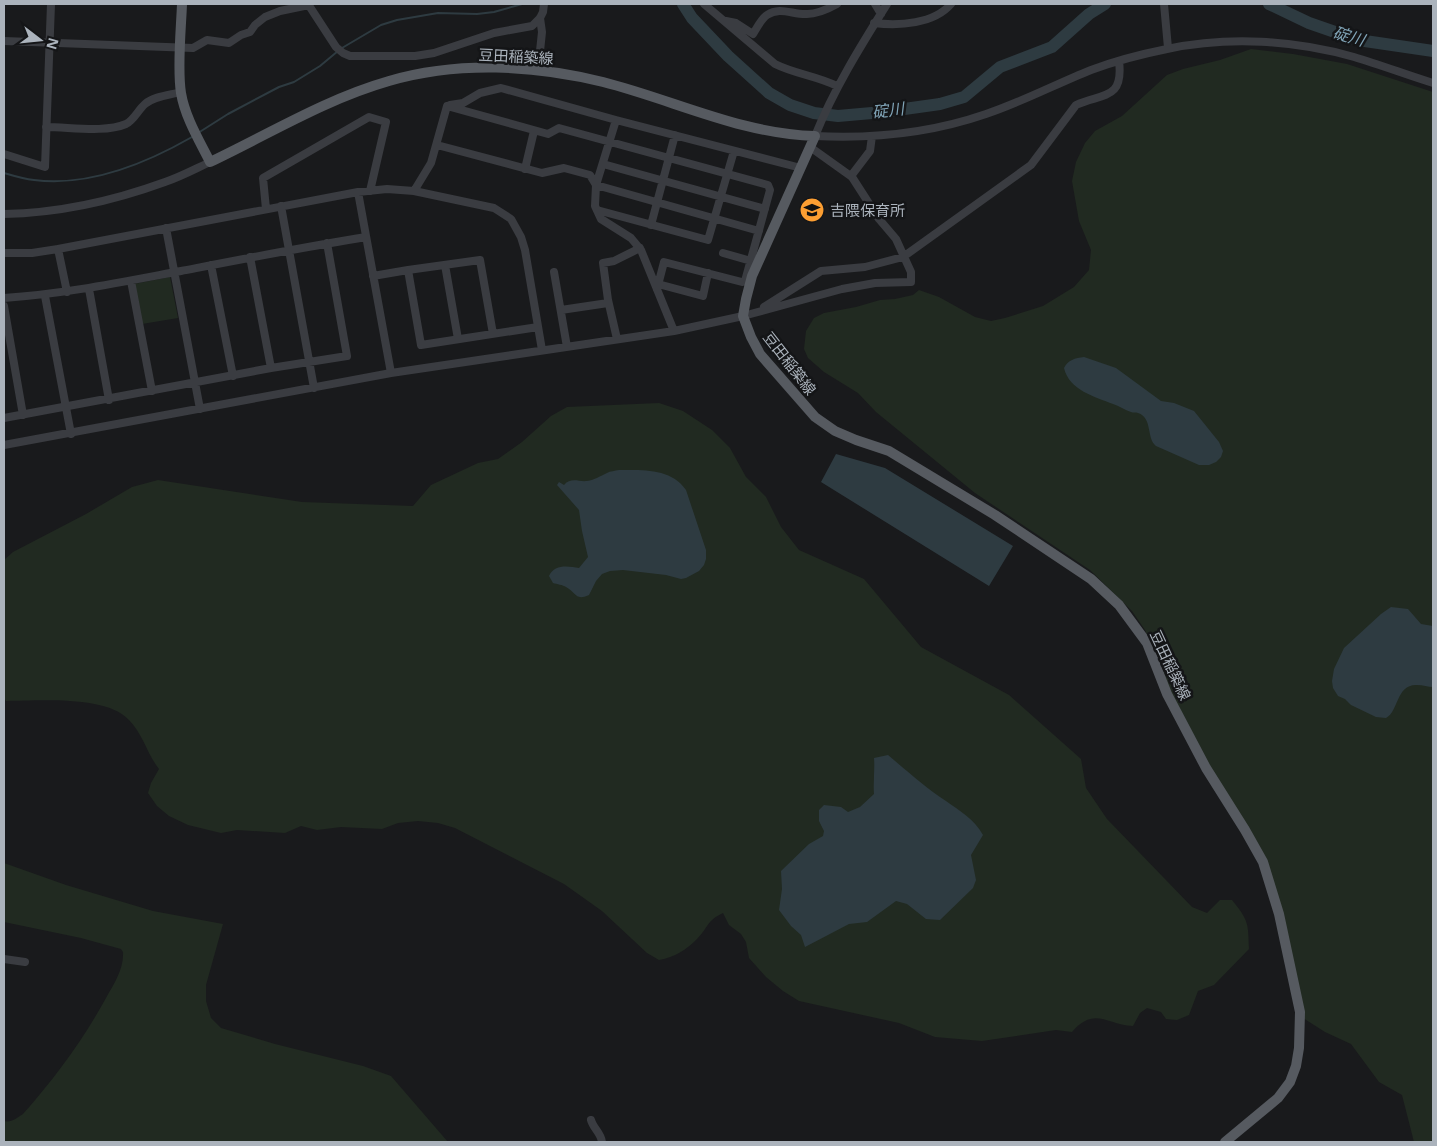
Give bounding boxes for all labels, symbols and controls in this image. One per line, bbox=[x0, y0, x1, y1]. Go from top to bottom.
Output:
north arrow bbox=[15, 15, 65, 65]
water label: 碇川 bbox=[1331, 21, 1369, 52]
text: N bbox=[42, 36, 64, 52]
street label: 豆田稲築線 bbox=[478, 44, 554, 68]
water label: 碇川 bbox=[871, 97, 907, 123]
school or university icon: 吉隈保育所 bbox=[799, 197, 825, 223]
place label: 吉隈保育所 bbox=[830, 200, 905, 220]
street label: 豆田稲築線 bbox=[759, 327, 821, 399]
street label: 豆田稲築線 bbox=[1146, 627, 1196, 703]

